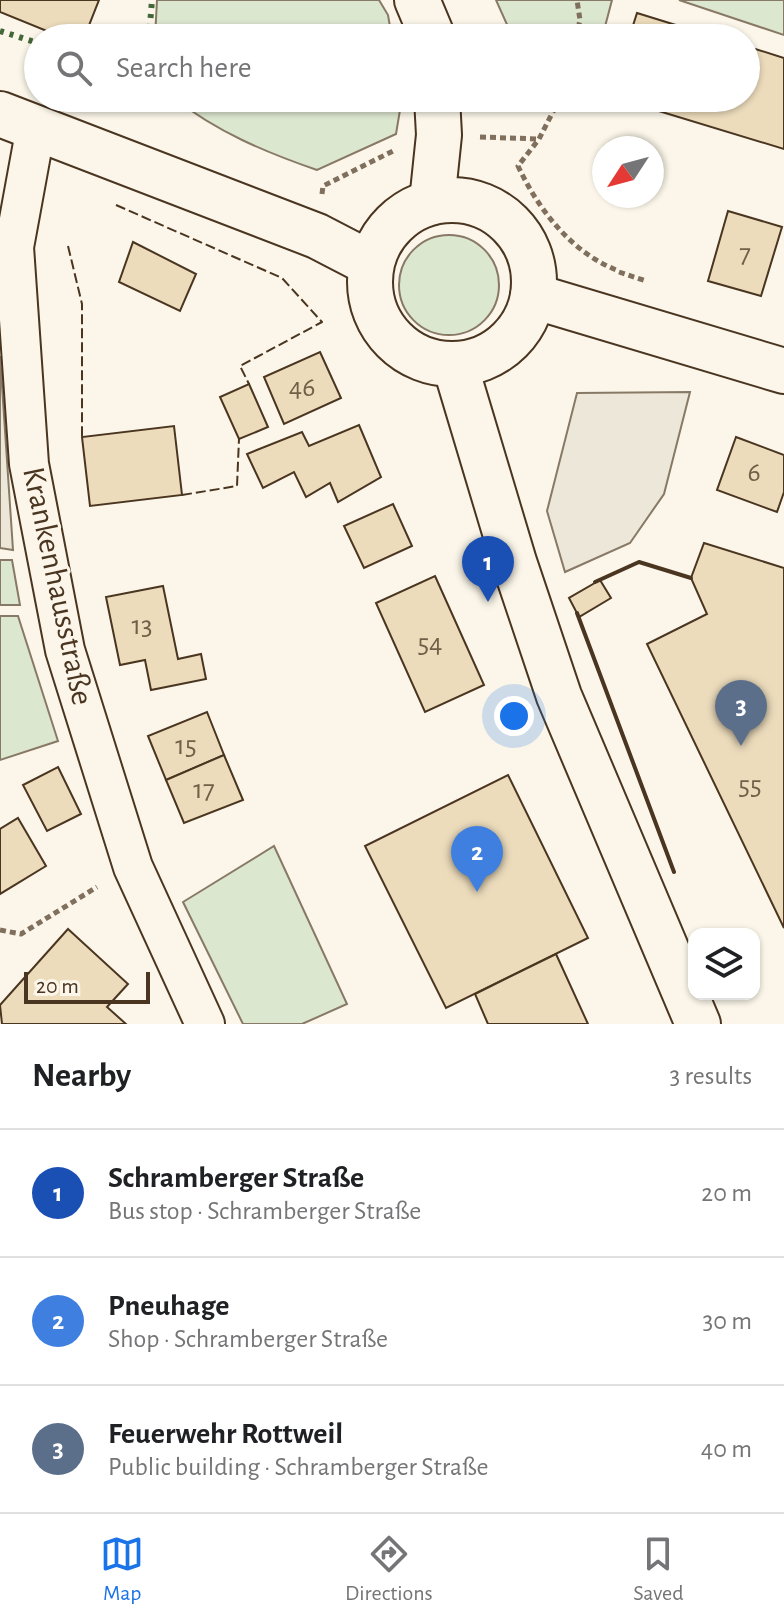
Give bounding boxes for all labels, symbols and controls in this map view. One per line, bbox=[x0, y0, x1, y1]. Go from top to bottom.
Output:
search box bbox=[24, 24, 760, 112]
icon: search bbox=[52, 46, 96, 90]
text: Search here bbox=[116, 53, 252, 83]
north arrow bbox=[592, 136, 664, 208]
house number: 7 bbox=[739, 240, 751, 268]
house number: 46 bbox=[289, 374, 315, 402]
house number: 6 bbox=[747, 459, 761, 487]
street label: Krankenhausstraße bbox=[17, 464, 99, 708]
pin: 1 bbox=[462, 536, 514, 602]
house number: 13 bbox=[131, 612, 153, 640]
house number: 54 bbox=[417, 630, 443, 658]
pin: 3 bbox=[715, 680, 767, 746]
your location bbox=[494, 696, 534, 736]
house number: 15 bbox=[175, 732, 197, 760]
house number: 55 bbox=[738, 772, 762, 800]
house number: 17 bbox=[193, 776, 215, 804]
pin: 2 bbox=[451, 826, 503, 892]
map controls bbox=[688, 928, 760, 1000]
button: layers bbox=[688, 928, 760, 1000]
scale bar bbox=[24, 968, 150, 1004]
text: 20 m bbox=[36, 975, 79, 997]
text: Nearby bbox=[32, 1059, 131, 1093]
text: 3 results bbox=[669, 1063, 752, 1089]
text: Schramberger Straße bbox=[108, 1163, 364, 1193]
text: 1 bbox=[53, 1180, 63, 1206]
text: 20 m bbox=[701, 1180, 752, 1206]
text: Bus stop · Schramberger Straße bbox=[108, 1198, 421, 1224]
text: Pneuhage bbox=[108, 1291, 230, 1321]
text: 2 bbox=[52, 1308, 64, 1334]
text: 30 m bbox=[702, 1308, 752, 1334]
text: Shop · Schramberger Straße bbox=[108, 1326, 388, 1352]
text: Feuerwehr Rottweil bbox=[108, 1419, 343, 1449]
text: 3 bbox=[52, 1436, 64, 1462]
text: 40 m bbox=[701, 1436, 752, 1462]
text: Public building · Schramberger Straße bbox=[108, 1454, 488, 1480]
tab: Map bbox=[100, 1532, 144, 1606]
tab: Directions bbox=[345, 1532, 433, 1606]
tab: Saved bbox=[633, 1532, 684, 1606]

